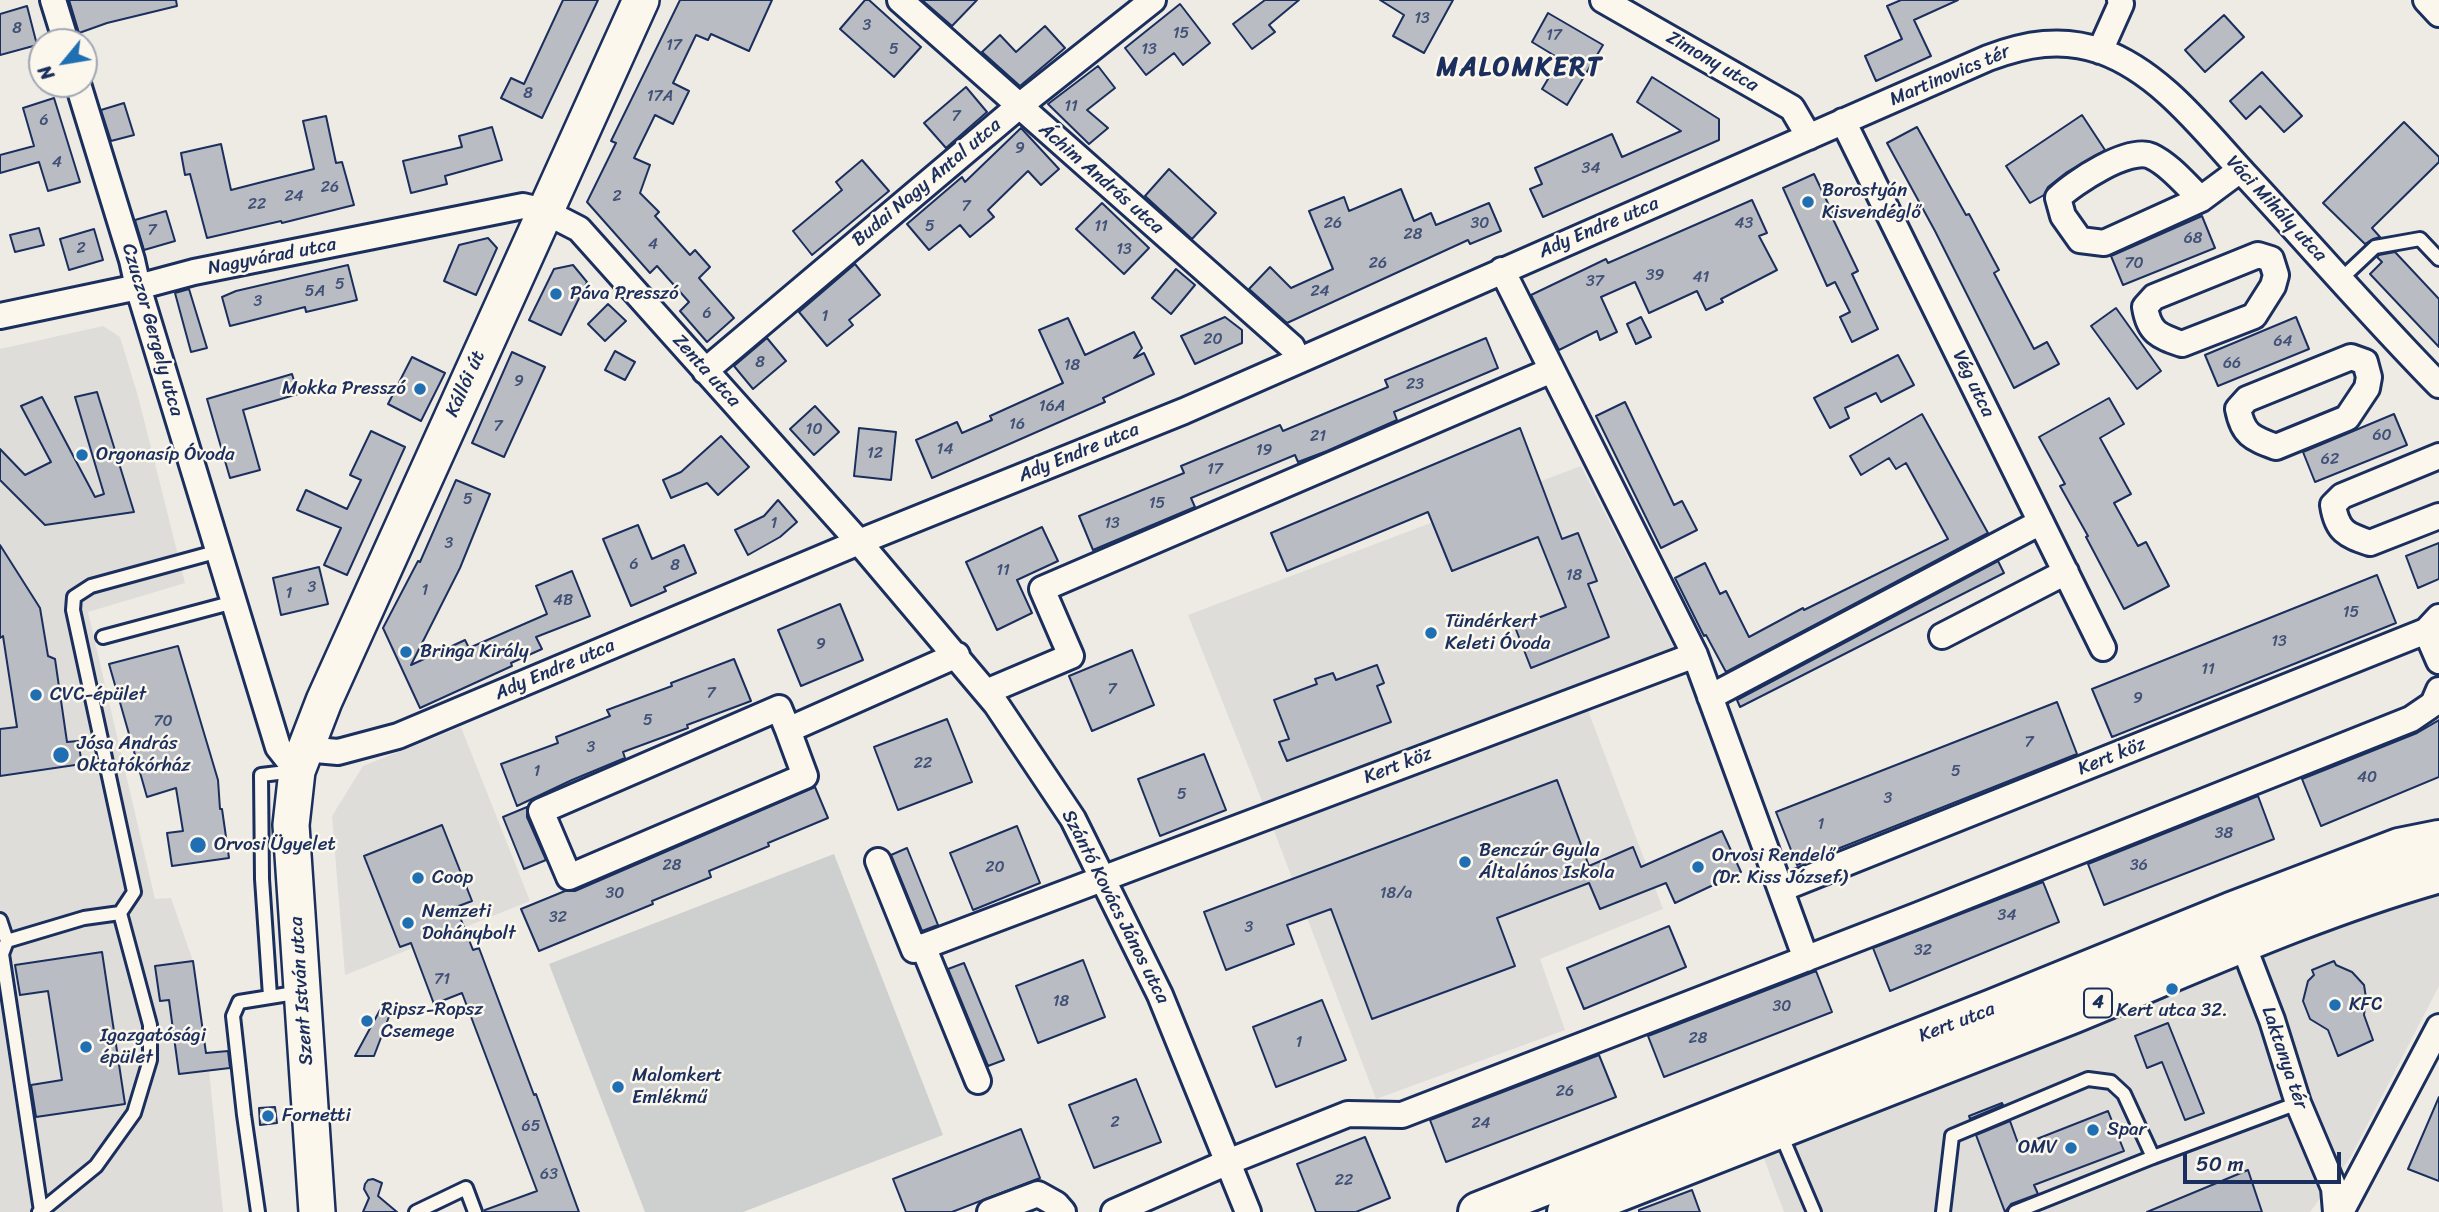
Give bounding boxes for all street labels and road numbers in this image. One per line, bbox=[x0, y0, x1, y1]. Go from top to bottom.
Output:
street label: Zimony utca bbox=[1662, 27, 1762, 97]
street label: Martinovics tér bbox=[1887, 40, 2013, 112]
street label: Budai Nagy Antal utca bbox=[848, 114, 1006, 252]
street label: Áchim András utca bbox=[1034, 119, 1168, 239]
street label: Váci Mihály utca bbox=[2221, 151, 2331, 267]
street label: Ady Endre utca bbox=[1536, 192, 1662, 264]
street label: Nagyvárad utca bbox=[206, 233, 338, 281]
street label: Czuczor Gergely utca bbox=[116, 241, 188, 419]
street label: Zenta utca bbox=[667, 330, 745, 412]
street label: Kállói út bbox=[441, 347, 491, 421]
street label: Vég utca bbox=[1947, 347, 1999, 421]
street label: Ady Endre utca bbox=[1015, 418, 1143, 488]
street label: Ady Endre utca bbox=[492, 634, 618, 706]
street label: Kert köz bbox=[2075, 733, 2149, 781]
street label: Kert köz bbox=[1361, 743, 1435, 789]
street label: Szántó Kovács János utca bbox=[1056, 806, 1174, 1008]
street label: Szent István utca bbox=[285, 916, 319, 1066]
road number: 4 bbox=[2084, 988, 2112, 1018]
street label: Kert utca bbox=[1916, 998, 1998, 1048]
street label: Laktanya tér bbox=[2256, 1004, 2312, 1112]

